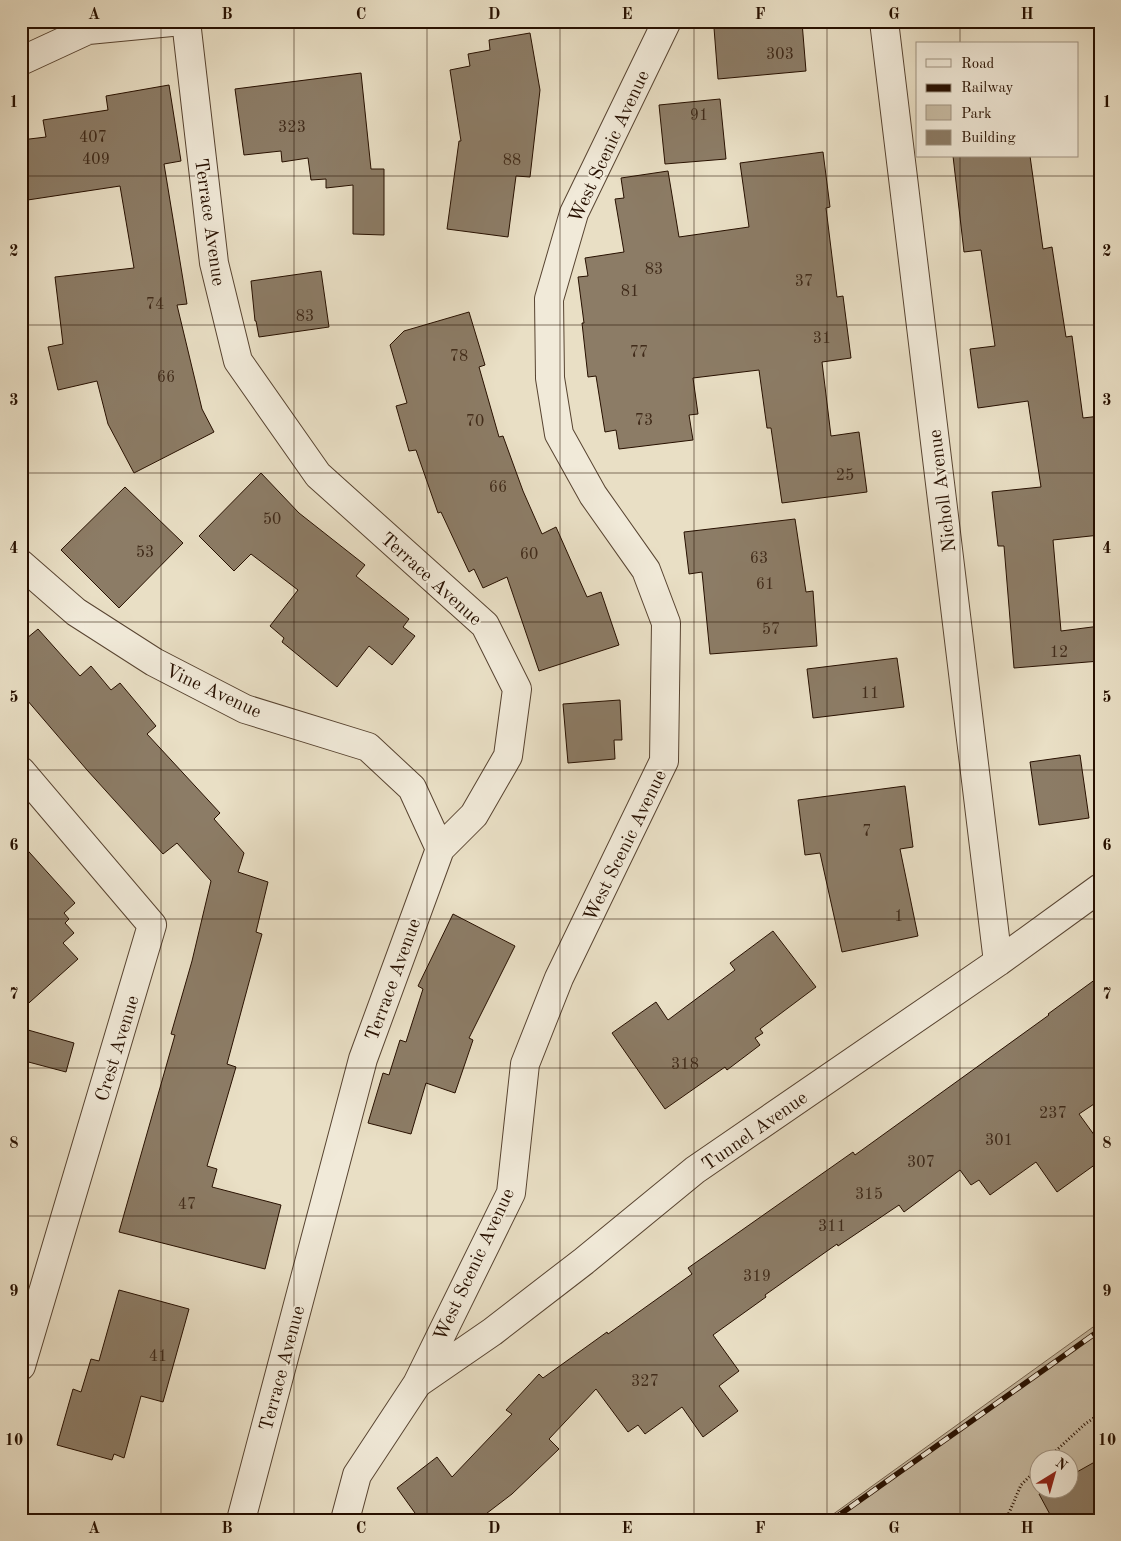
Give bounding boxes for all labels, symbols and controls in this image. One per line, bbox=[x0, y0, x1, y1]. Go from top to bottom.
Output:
text: A bbox=[88, 7, 100, 23]
text: B bbox=[221, 7, 233, 23]
text: C bbox=[356, 7, 366, 23]
text: D bbox=[488, 7, 500, 23]
text: E bbox=[621, 7, 633, 23]
text: F bbox=[755, 7, 766, 23]
text: G bbox=[888, 7, 900, 23]
text: H bbox=[1020, 7, 1034, 23]
legend bbox=[916, 42, 1078, 158]
house number: 303 bbox=[766, 47, 794, 63]
text: Road bbox=[961, 57, 995, 72]
street label: West Scenic Avenue bbox=[567, 68, 654, 226]
text: Railway bbox=[961, 81, 1014, 96]
text: 1 bbox=[9, 95, 19, 111]
text: 1 bbox=[1102, 95, 1112, 111]
text: Park bbox=[961, 107, 992, 122]
house number: 91 bbox=[690, 108, 708, 124]
house number: 323 bbox=[278, 120, 306, 136]
house number: 407 bbox=[79, 130, 107, 146]
text: Building bbox=[961, 131, 1016, 146]
house number: 409 bbox=[82, 152, 110, 168]
house number: 88 bbox=[503, 153, 521, 169]
street label: Terrace Avenue bbox=[190, 157, 227, 287]
text: 2 bbox=[9, 244, 19, 260]
text: 2 bbox=[1102, 244, 1112, 260]
house number: 83 bbox=[645, 262, 663, 278]
house number: 37 bbox=[795, 274, 813, 290]
house number: 81 bbox=[621, 284, 639, 300]
house number: 74 bbox=[146, 297, 164, 313]
house number: 83 bbox=[296, 309, 314, 325]
house number: 31 bbox=[813, 331, 831, 347]
house number: 77 bbox=[630, 345, 648, 361]
house number: 78 bbox=[450, 349, 468, 365]
house number: 66 bbox=[157, 370, 175, 386]
text: 3 bbox=[9, 393, 19, 409]
text: 3 bbox=[1102, 393, 1112, 409]
house number: 73 bbox=[635, 413, 653, 429]
house number: 70 bbox=[466, 414, 484, 430]
street label: Nicholl Avenue bbox=[927, 428, 960, 553]
house number: 25 bbox=[836, 468, 854, 484]
house number: 66 bbox=[489, 480, 507, 496]
house number: 50 bbox=[263, 512, 281, 528]
street label: Terrace Avenue bbox=[376, 530, 484, 630]
text: 4 bbox=[9, 541, 19, 557]
text: 4 bbox=[1102, 541, 1112, 557]
house number: 53 bbox=[136, 545, 154, 561]
house number: 60 bbox=[520, 547, 538, 563]
house number: 63 bbox=[750, 551, 768, 567]
house number: 61 bbox=[756, 577, 774, 593]
house number: 57 bbox=[762, 622, 780, 638]
house number: 12 bbox=[1050, 645, 1068, 661]
street label: Vine Avenue bbox=[162, 662, 264, 723]
house number: 11 bbox=[861, 686, 879, 702]
text: 5 bbox=[9, 690, 19, 706]
text: 5 bbox=[1102, 690, 1112, 706]
street label: West Scenic Avenue bbox=[581, 768, 671, 925]
house number: 7 bbox=[862, 824, 872, 840]
text: 6 bbox=[9, 838, 19, 854]
text: 6 bbox=[1102, 838, 1112, 854]
house number: 1 bbox=[894, 909, 904, 925]
street label: Terrace Avenue bbox=[363, 916, 425, 1044]
text: 7 bbox=[9, 987, 19, 1003]
text: 7 bbox=[1102, 987, 1112, 1003]
street label: Crest Avenue bbox=[93, 993, 144, 1104]
house number: 318 bbox=[671, 1057, 699, 1073]
street label: Tunnel Avenue bbox=[699, 1089, 812, 1175]
house number: 237 bbox=[1039, 1106, 1067, 1122]
house number: 301 bbox=[985, 1133, 1013, 1149]
text: 8 bbox=[9, 1136, 19, 1152]
text: 8 bbox=[1102, 1136, 1112, 1152]
house number: 307 bbox=[907, 1155, 935, 1171]
street label: West Scenic Avenue bbox=[432, 1186, 519, 1344]
house number: 315 bbox=[855, 1187, 883, 1203]
house number: 47 bbox=[178, 1197, 196, 1213]
house number: 311 bbox=[818, 1219, 846, 1235]
house number: 319 bbox=[743, 1269, 771, 1285]
text: 9 bbox=[9, 1284, 19, 1300]
text: 9 bbox=[1102, 1284, 1112, 1300]
street label: Terrace Avenue bbox=[258, 1304, 309, 1433]
house number: 41 bbox=[149, 1349, 167, 1365]
house number: 327 bbox=[631, 1374, 659, 1390]
text: 10 bbox=[5, 1433, 23, 1449]
text: 10 bbox=[1098, 1433, 1116, 1449]
north arrow bbox=[1028, 1448, 1078, 1498]
text: N bbox=[1053, 1456, 1070, 1473]
text: A bbox=[88, 1521, 100, 1537]
text: B bbox=[221, 1521, 233, 1537]
text: C bbox=[356, 1521, 366, 1537]
text: D bbox=[488, 1521, 500, 1537]
text: E bbox=[621, 1521, 633, 1537]
text: F bbox=[755, 1521, 766, 1537]
text: G bbox=[888, 1521, 900, 1537]
text: H bbox=[1020, 1521, 1034, 1537]

